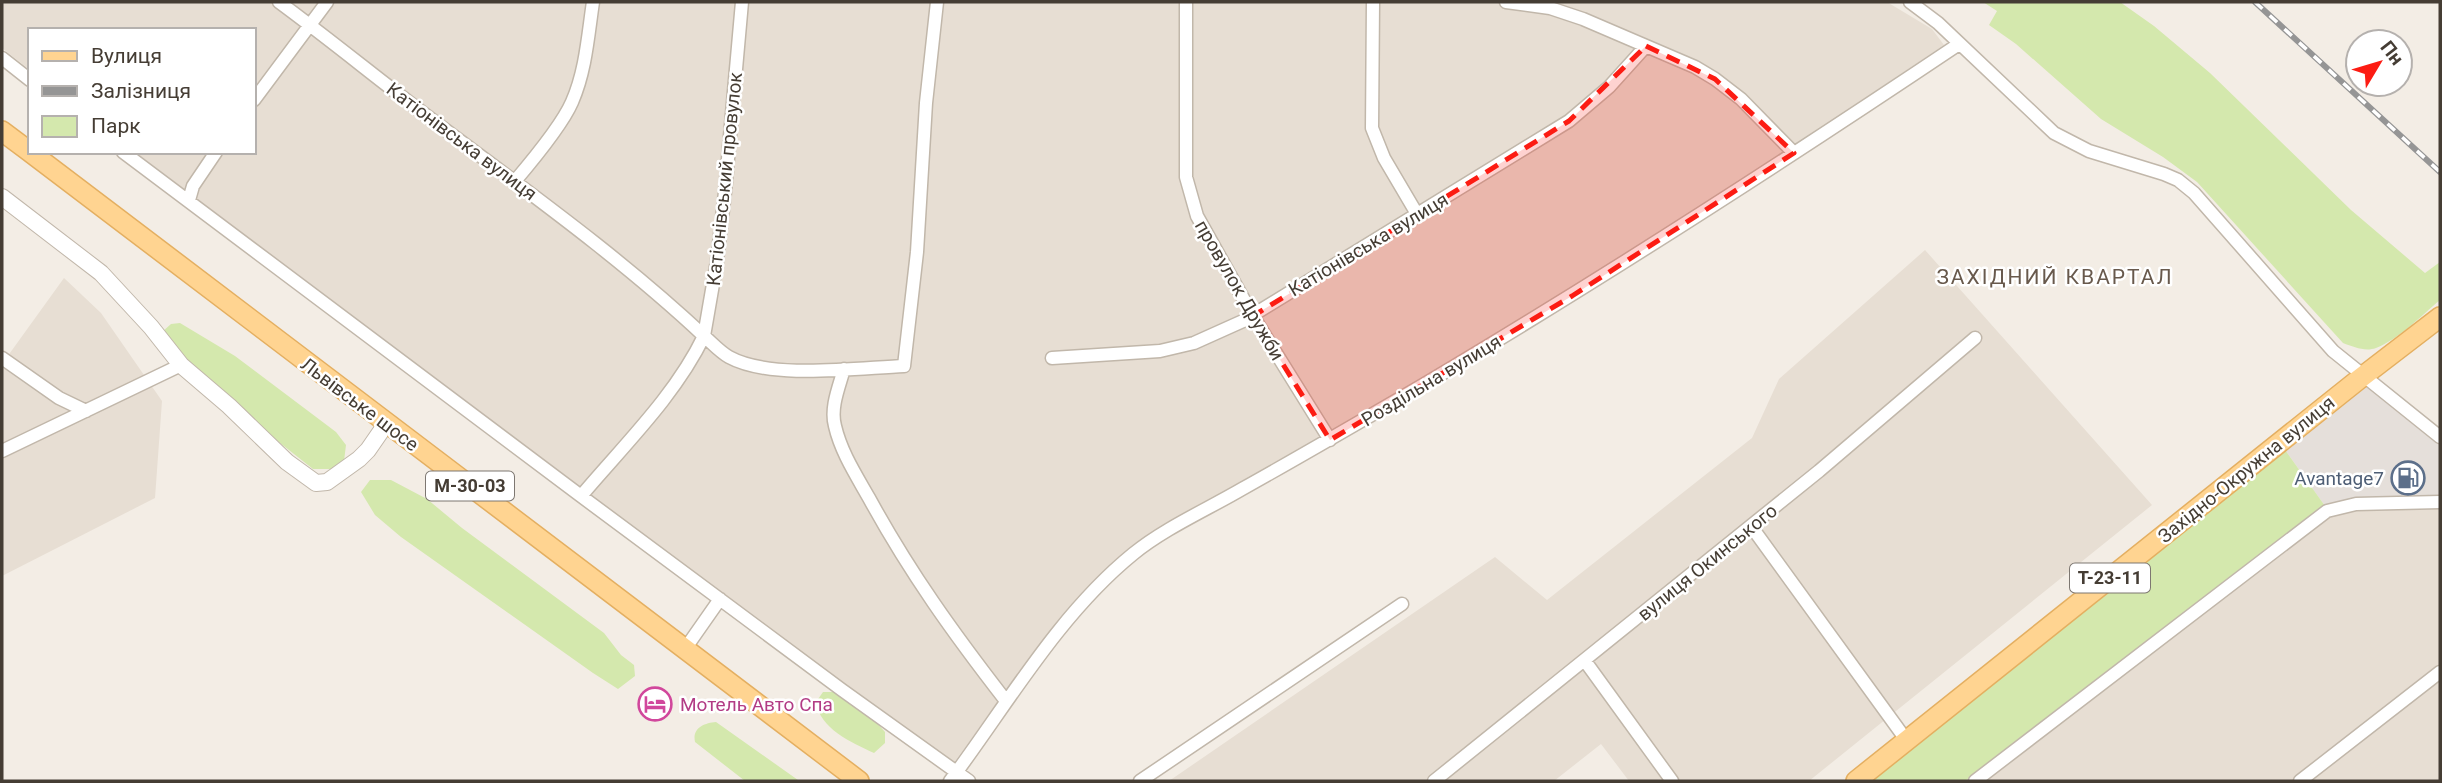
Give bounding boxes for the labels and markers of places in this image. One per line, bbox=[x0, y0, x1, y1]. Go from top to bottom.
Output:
fuel station icon: Avantage7 bbox=[2389, 459, 2427, 497]
place label: Avantage7 bbox=[2294, 467, 2384, 490]
hotel icon: Мотель Авто Спа bbox=[636, 685, 674, 723]
place label: Мотель Авто Спа bbox=[680, 693, 833, 716]

